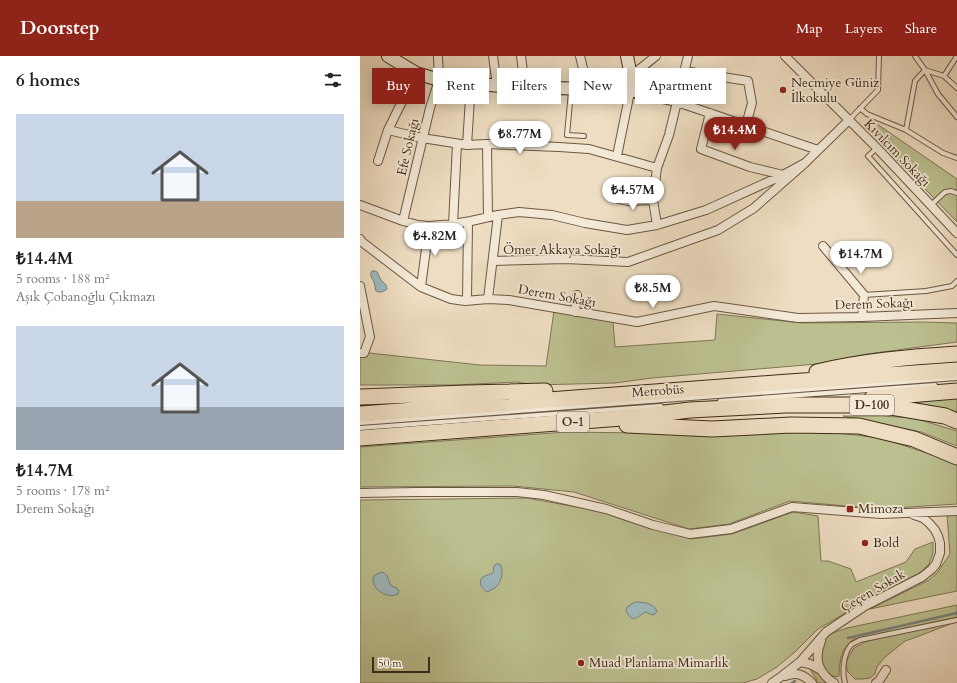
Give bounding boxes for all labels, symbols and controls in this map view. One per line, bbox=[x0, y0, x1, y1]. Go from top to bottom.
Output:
text: Doorstep bbox=[20, 15, 100, 41]
text: Map bbox=[796, 19, 823, 38]
text: Layers bbox=[845, 19, 883, 38]
text: Share bbox=[905, 19, 937, 38]
chip: Buy bbox=[372, 68, 425, 104]
chip: Rent bbox=[433, 68, 489, 104]
chip: Filters bbox=[497, 68, 561, 104]
chip: New bbox=[569, 68, 627, 104]
chip: Apartment bbox=[635, 68, 726, 104]
text: 6 homes bbox=[16, 69, 80, 92]
icon: filters bbox=[322, 69, 344, 91]
place label: Necmiye Güniz İlkokulu bbox=[791, 74, 879, 107]
marker: Necmiye Güniz İlkokulu bbox=[778, 85, 788, 95]
street label: Kıvılcım Sokağı bbox=[860, 115, 934, 191]
street label: Efe Sokağı bbox=[393, 116, 423, 177]
pin: ₺14.4M bbox=[702, 117, 768, 151]
pin: ₺8.77M bbox=[487, 121, 553, 155]
text: ₺14.4M bbox=[713, 121, 757, 139]
text: ₺8.77M bbox=[498, 125, 542, 143]
icon: home bbox=[144, 140, 216, 212]
pin: ₺4.57M bbox=[600, 177, 666, 211]
text: ₺4.57M bbox=[611, 181, 655, 199]
pin: ₺4.82M bbox=[402, 223, 468, 257]
text: ₺4.82M bbox=[413, 227, 457, 245]
street label: Ömer Akkaya Sokağı bbox=[503, 241, 621, 259]
pin: ₺14.7M bbox=[828, 241, 894, 275]
text: ₺14.7M bbox=[839, 245, 883, 263]
text: ₺14.4M bbox=[16, 247, 73, 270]
text: 5 rooms · 188 m² bbox=[16, 270, 109, 288]
pin: ₺8.5M bbox=[625, 275, 681, 309]
text: ₺8.5M bbox=[634, 279, 672, 297]
street label: Derem Sokağı bbox=[517, 280, 598, 312]
text: Aşık Çobanoğlu Çıkmazı bbox=[16, 288, 156, 306]
street label: Derem Sokağı bbox=[834, 294, 914, 314]
icon: home bbox=[144, 352, 216, 424]
street label: Metrobüs bbox=[631, 380, 685, 402]
road number: D-100 bbox=[850, 395, 894, 415]
road number: O-1 bbox=[557, 412, 589, 432]
text: ₺14.7M bbox=[16, 459, 73, 482]
text: 5 rooms · 178 m² bbox=[16, 482, 109, 500]
text: Derem Sokağı bbox=[16, 500, 95, 518]
place label: Mimoza bbox=[858, 500, 904, 518]
marker: Mimoza bbox=[845, 504, 855, 514]
place label: Bold bbox=[873, 534, 899, 552]
marker: Bold bbox=[860, 538, 870, 548]
street label: Çeçen Sokak bbox=[837, 565, 909, 617]
place label: Muad Planlama Mimarlık bbox=[589, 654, 729, 672]
scale bar bbox=[372, 655, 430, 674]
text: 50 m bbox=[378, 656, 402, 671]
marker: Muad Planlama Mimarlık bbox=[576, 658, 586, 668]

